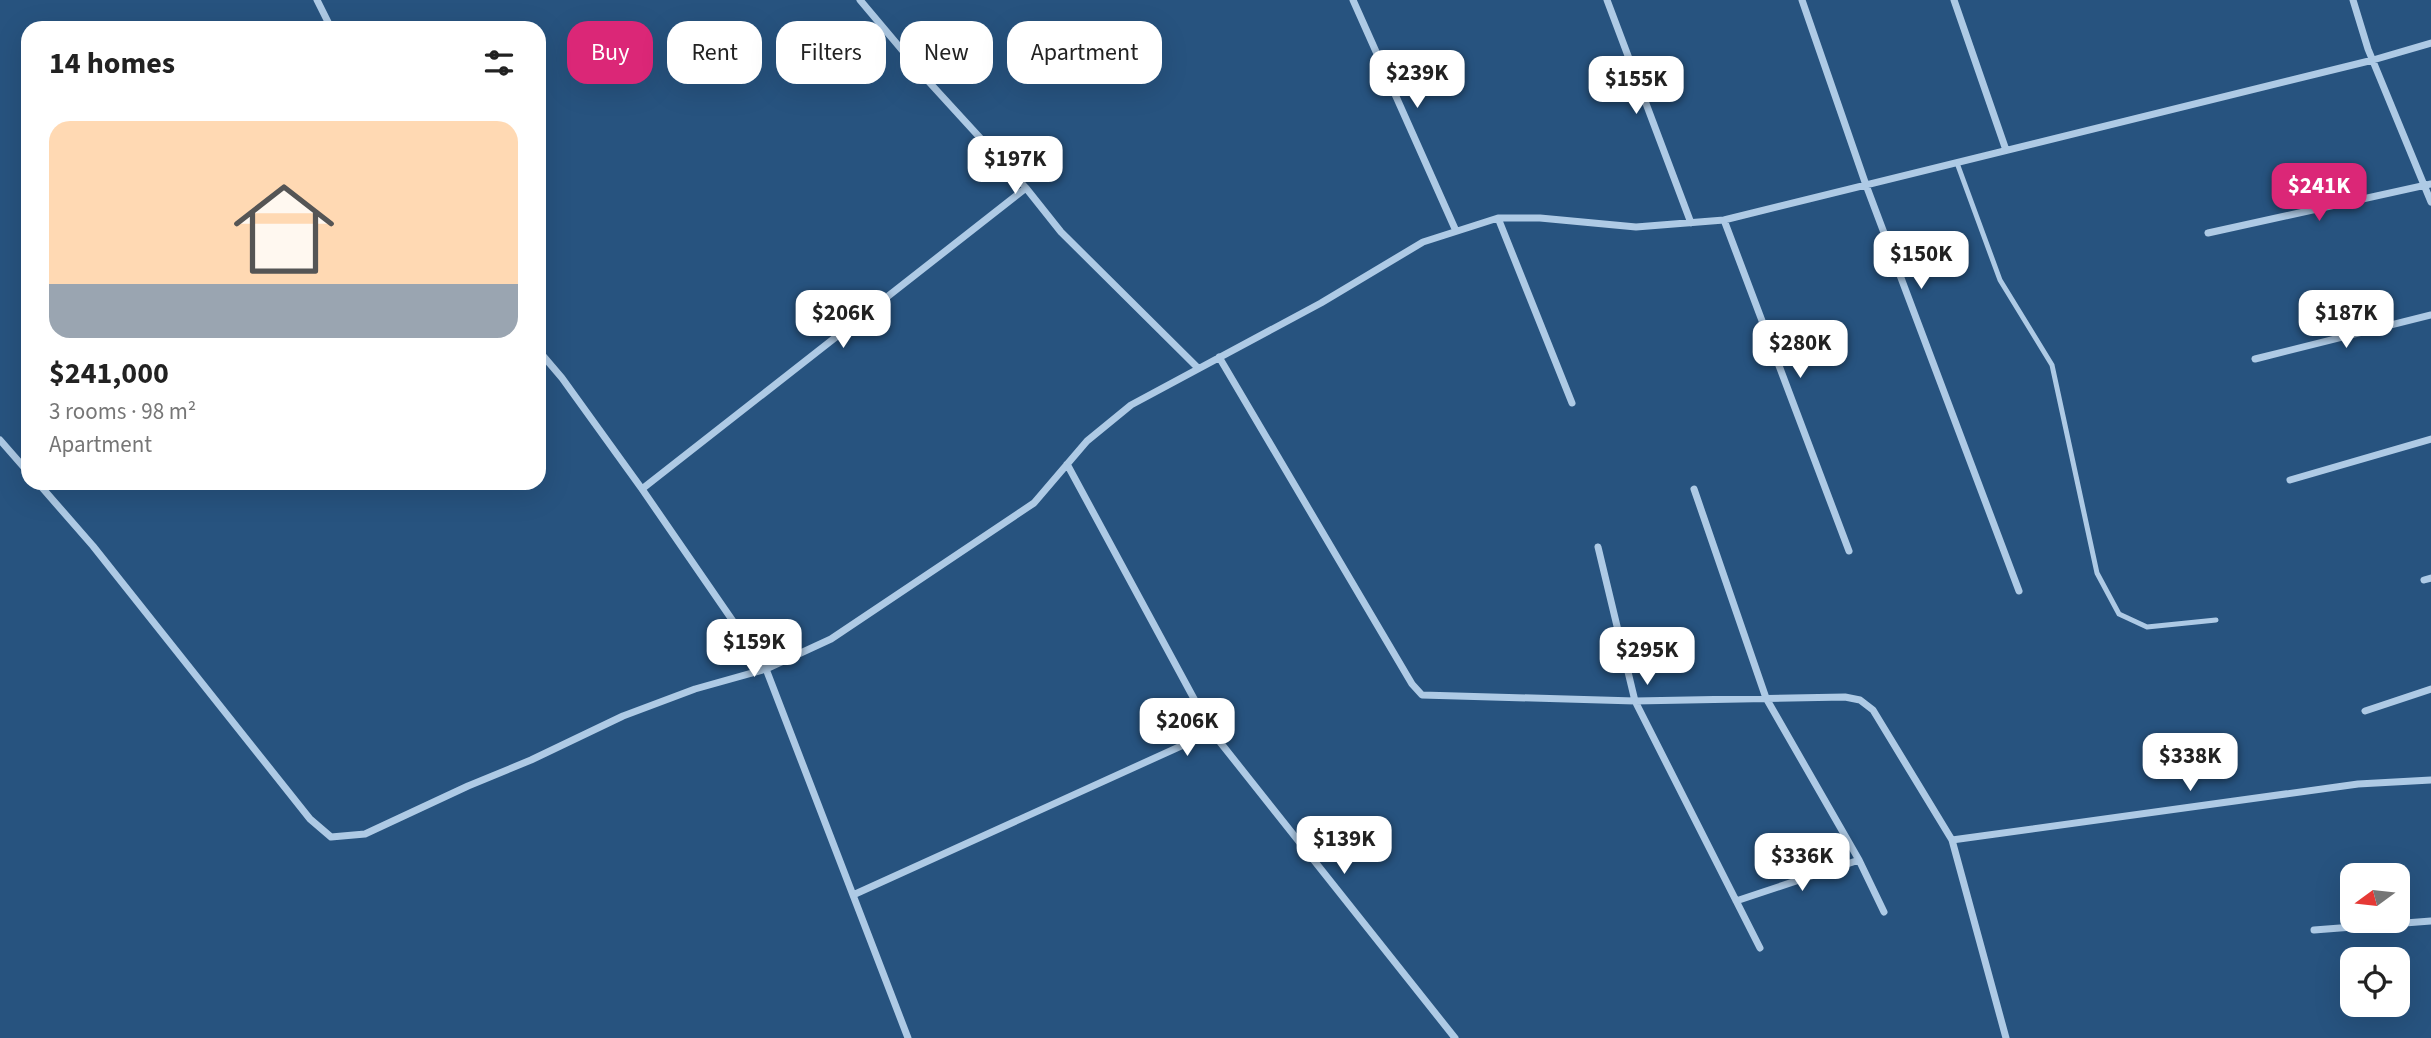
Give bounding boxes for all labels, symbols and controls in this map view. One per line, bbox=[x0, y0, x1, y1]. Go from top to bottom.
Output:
chip: Buy bbox=[567, 21, 653, 84]
chip: Rent bbox=[667, 21, 762, 84]
chip: Filters bbox=[776, 21, 886, 84]
chip: New bbox=[900, 21, 993, 84]
chip: Apartment bbox=[1007, 21, 1162, 84]
text: 14 homes bbox=[49, 42, 175, 85]
icon: filters bbox=[480, 44, 518, 82]
pin: $239K bbox=[1368, 50, 1466, 110]
text: $239K bbox=[1386, 56, 1448, 89]
pin: $155K bbox=[1587, 57, 1685, 116]
text: $155K bbox=[1605, 62, 1667, 95]
pin: $197K bbox=[966, 136, 1064, 196]
text: $197K bbox=[984, 142, 1046, 175]
pin: $241K bbox=[2270, 164, 2368, 223]
icon: home bbox=[221, 166, 347, 292]
text: $241K bbox=[2288, 169, 2350, 202]
pin: $150K bbox=[1872, 232, 1970, 291]
text: $150K bbox=[1890, 237, 1952, 270]
pin: $206K bbox=[794, 290, 892, 350]
pin: $187K bbox=[2297, 290, 2395, 350]
text: $206K bbox=[812, 296, 874, 329]
text: $187K bbox=[2315, 296, 2377, 329]
pin: $280K bbox=[1751, 320, 1849, 380]
text: $280K bbox=[1769, 326, 1831, 359]
text: $241,000 bbox=[49, 352, 169, 395]
text: 3 rooms · 98 m² bbox=[49, 395, 196, 428]
text: Apartment bbox=[49, 428, 152, 461]
pin: $159K bbox=[705, 620, 803, 679]
text: $159K bbox=[723, 625, 785, 658]
pin: $295K bbox=[1598, 628, 1696, 687]
text: $295K bbox=[1616, 633, 1678, 666]
pin: $206K bbox=[1138, 698, 1236, 758]
text: $206K bbox=[1156, 704, 1218, 737]
pin: $338K bbox=[2141, 734, 2239, 793]
text: $338K bbox=[2159, 739, 2221, 772]
pin: $139K bbox=[1295, 816, 1393, 876]
text: $139K bbox=[1313, 822, 1375, 855]
pin: $336K bbox=[1753, 834, 1851, 893]
text: $336K bbox=[1771, 839, 1833, 872]
north arrow bbox=[2340, 863, 2410, 933]
map controls bbox=[2340, 863, 2410, 1017]
button: locate bbox=[2340, 947, 2410, 1017]

